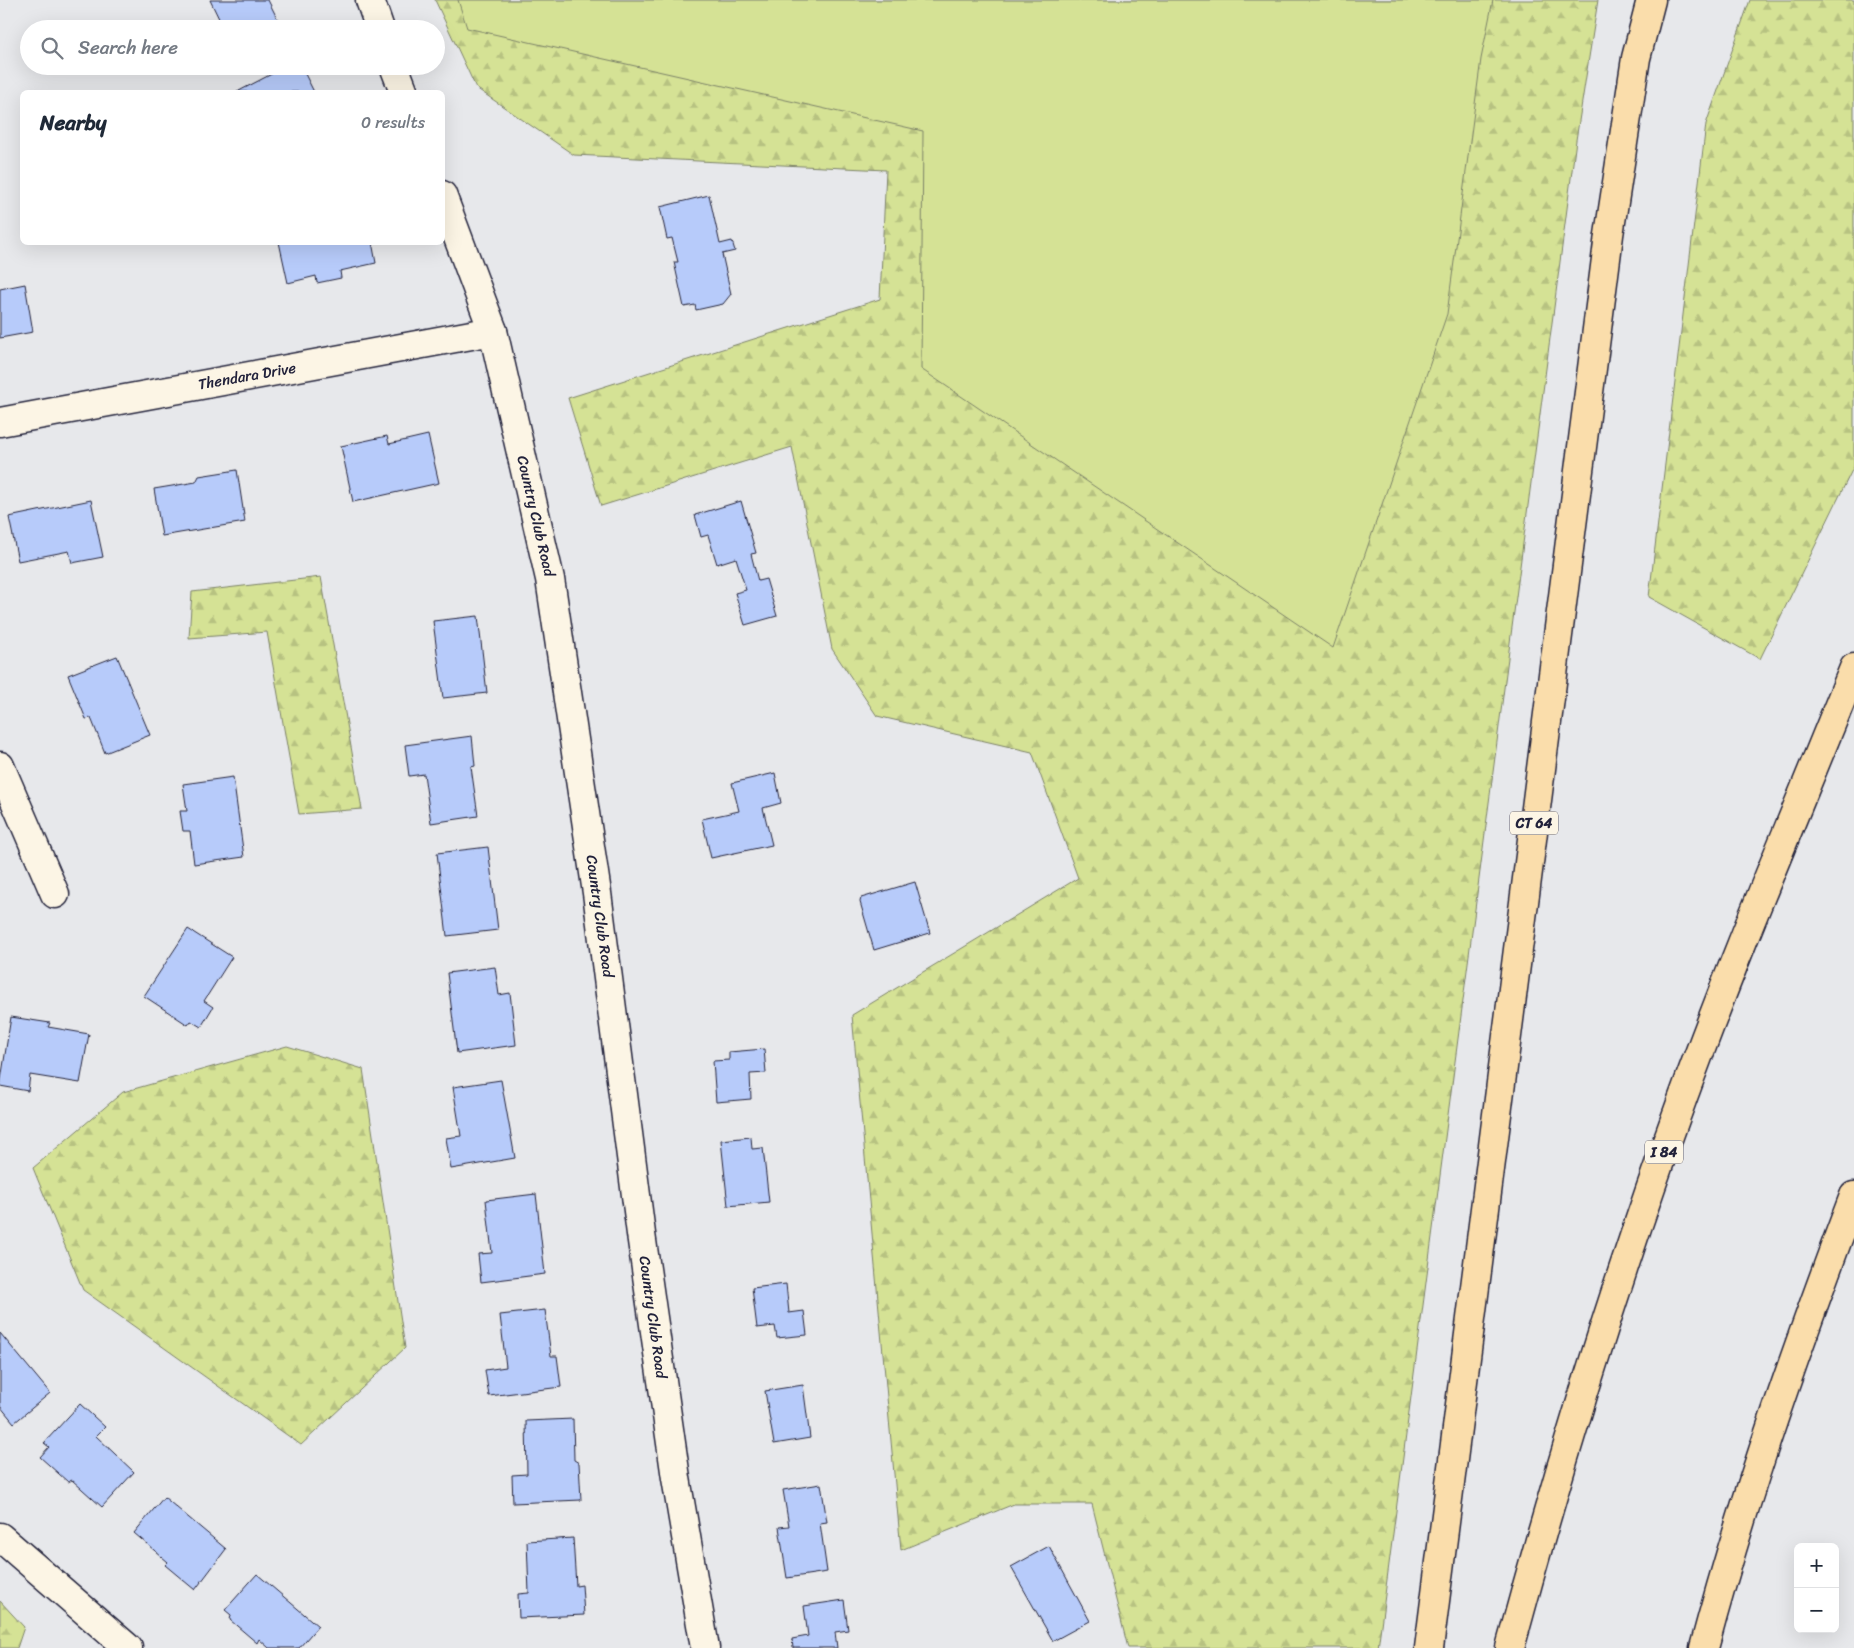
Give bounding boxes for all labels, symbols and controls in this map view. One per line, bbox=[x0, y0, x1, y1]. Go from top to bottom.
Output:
search box bbox=[20, 20, 445, 75]
text: Search here bbox=[78, 31, 178, 64]
icon: search bbox=[38, 34, 66, 62]
text: Nearby bbox=[40, 104, 106, 142]
text: 0 results bbox=[361, 108, 425, 137]
street label: Thendara Drive bbox=[196, 355, 298, 397]
street label: Country Club Road bbox=[509, 453, 563, 580]
road number: CT 64 bbox=[1510, 811, 1558, 834]
street label: Country Club Road bbox=[579, 853, 622, 980]
road number: I 84 bbox=[1645, 1140, 1683, 1164]
street label: Country Club Road bbox=[632, 1254, 675, 1381]
map controls bbox=[1794, 1543, 1839, 1633]
button: + bbox=[1794, 1543, 1839, 1588]
button: − bbox=[1794, 1588, 1839, 1633]

